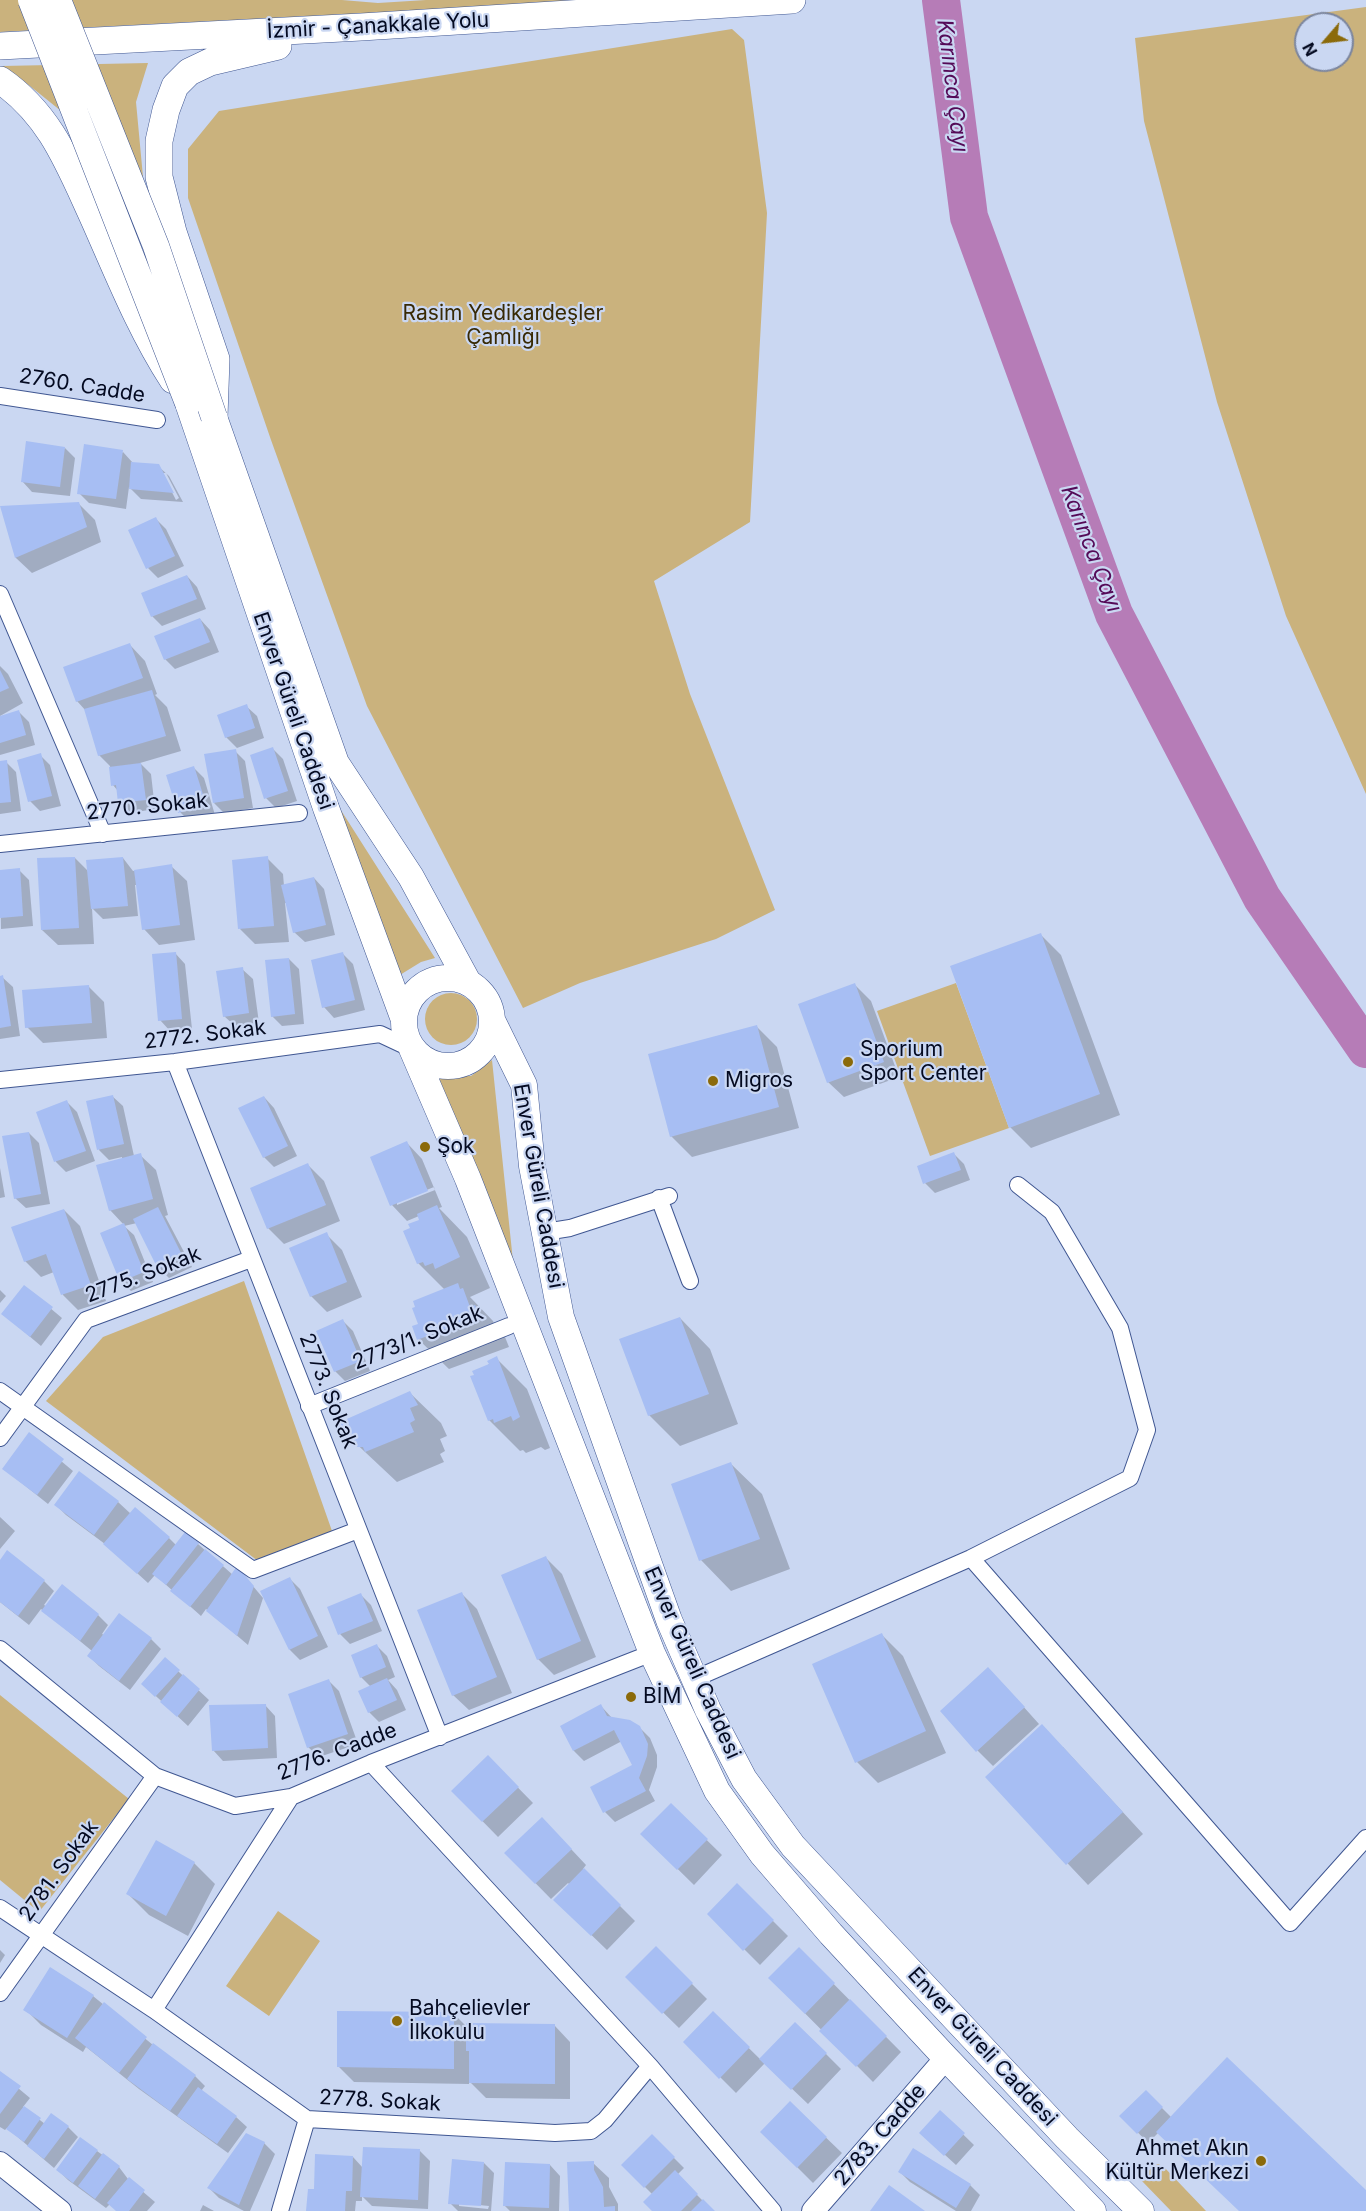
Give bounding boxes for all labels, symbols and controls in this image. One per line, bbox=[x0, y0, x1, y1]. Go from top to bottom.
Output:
street label: İzmir - Çanakkale Yolu bbox=[266, 8, 490, 44]
north arrow bbox=[1294, 12, 1354, 72]
water label: Karınca Çayı bbox=[931, 18, 973, 154]
text: N bbox=[1298, 39, 1322, 60]
park label: Rasim Yedikardeşler Çamlığı bbox=[403, 301, 603, 351]
street label: 2760. Cadde bbox=[17, 364, 147, 408]
water label: Karınca Çayı bbox=[1055, 482, 1127, 616]
street label: Enver Güreli Caddesi bbox=[247, 609, 339, 813]
street label: 2770. Sokak bbox=[85, 788, 209, 826]
street label: 2772. Sokak bbox=[143, 1015, 267, 1055]
place label: Sporium Sport Center bbox=[860, 1037, 987, 1087]
marker: Sporium Sport Center bbox=[841, 1055, 855, 1069]
place label: Migros bbox=[725, 1068, 793, 1094]
marker: Migros bbox=[706, 1074, 720, 1088]
street label: Enver Güreli Caddesi bbox=[508, 1082, 568, 1290]
place label: Şok bbox=[437, 1134, 475, 1160]
marker: Şok bbox=[418, 1140, 432, 1154]
street label: 2775. Sokak bbox=[82, 1241, 204, 1309]
street label: 2773/1. Sokak bbox=[349, 1300, 487, 1376]
street label: 2773. Sokak bbox=[293, 1330, 363, 1452]
street label: Enver Güreli Caddesi bbox=[638, 1563, 746, 1763]
place label: BİM bbox=[643, 1684, 681, 1710]
marker: BİM bbox=[624, 1690, 638, 1704]
street label: 2776. Cadde bbox=[274, 1718, 400, 1786]
street label: 2781. Sokak bbox=[14, 1816, 104, 1926]
street label: Enver Güreli Caddesi bbox=[902, 1963, 1062, 2131]
place label: Bahçelievler İlkokulu bbox=[409, 1996, 530, 2046]
marker: Bahçelievler İlkokulu bbox=[390, 2014, 404, 2028]
street label: 2783. Cadde bbox=[829, 2079, 931, 2191]
street label: 2778. Sokak bbox=[318, 2085, 442, 2117]
place label: Ahmet Akın Kültür Merkezi bbox=[1106, 2136, 1249, 2186]
marker: Ahmet Akın Kültür Merkezi bbox=[1254, 2154, 1268, 2168]

